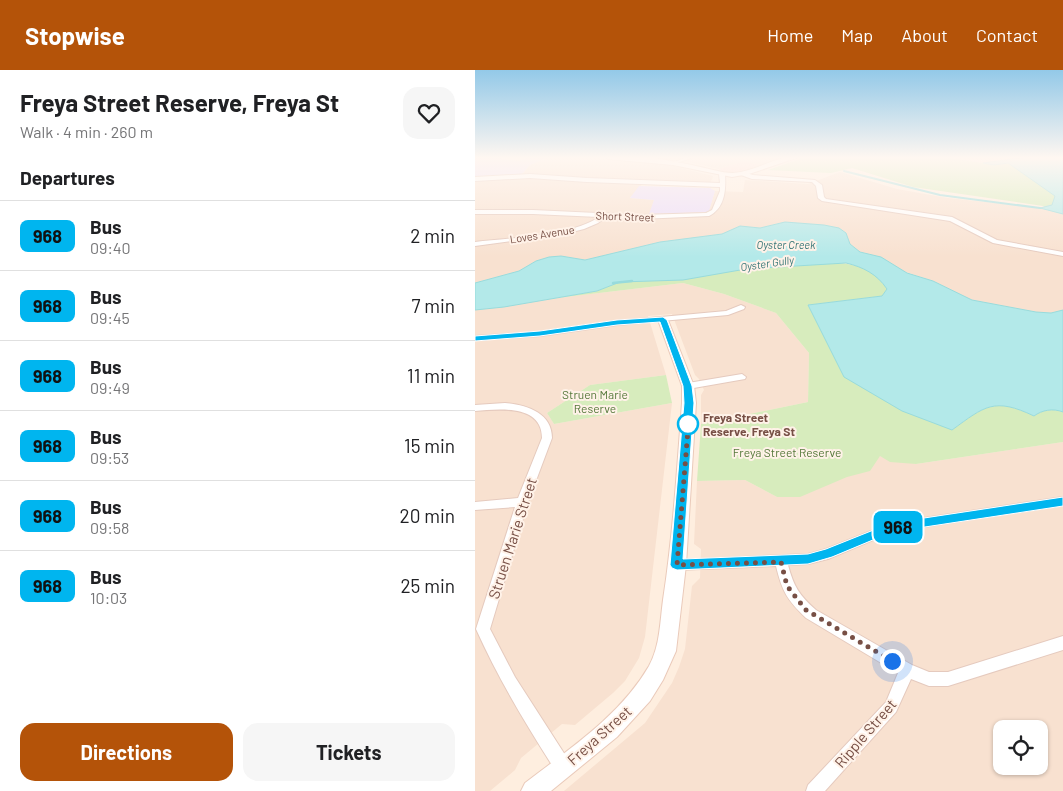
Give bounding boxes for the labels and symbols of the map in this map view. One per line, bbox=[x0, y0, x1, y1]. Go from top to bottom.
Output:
street label: Short Street bbox=[595, 208, 655, 224]
street label: Loves Avenue bbox=[509, 222, 575, 246]
water label: Oyster Creek bbox=[757, 238, 816, 251]
water label: Oyster Gully bbox=[739, 253, 796, 273]
park label: Struen Marie Reserve bbox=[562, 387, 628, 415]
place label: Freya Street Reserve, Freya St bbox=[703, 410, 795, 438]
marker: Freya Street Reserve, Freya St bbox=[677, 413, 699, 435]
park label: Freya Street Reserve bbox=[733, 445, 841, 459]
street label: Struen Marie Street bbox=[484, 475, 540, 601]
line badge: 968 bbox=[869, 511, 927, 543]
your location bbox=[880, 649, 905, 674]
street label: Ripple Street bbox=[830, 695, 900, 771]
street label: Freya Street bbox=[563, 702, 635, 768]

